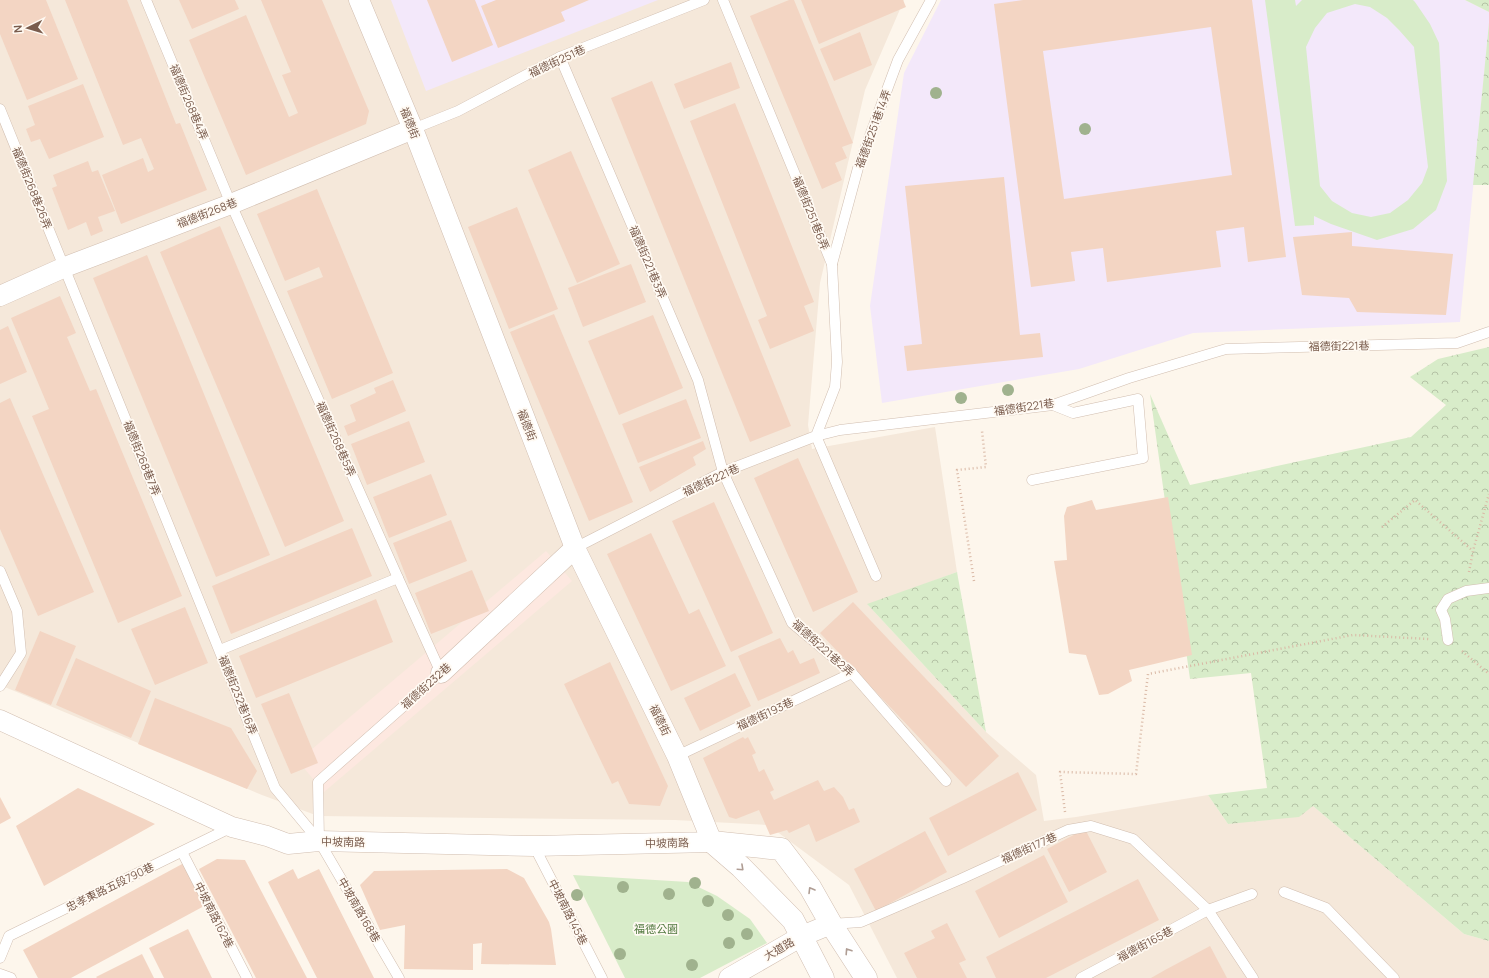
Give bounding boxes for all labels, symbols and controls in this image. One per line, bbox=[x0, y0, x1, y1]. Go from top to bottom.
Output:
north arrow bbox=[8, 8, 48, 48]
text: N bbox=[10, 24, 25, 34]
street label: 福德街251巷 bbox=[526, 41, 588, 80]
street label: 福德街268巷4弄 bbox=[167, 62, 212, 142]
street label: 福德街251巷14弄 bbox=[851, 87, 894, 170]
street label: 福德街 bbox=[397, 105, 424, 141]
street label: 福德街268巷26弄 bbox=[9, 144, 56, 231]
street label: 福德街251巷6弄 bbox=[790, 173, 833, 252]
street label: 福德街268巷 bbox=[174, 194, 239, 231]
street label: 福德街221巷3弄 bbox=[626, 223, 671, 301]
street label: 福德街221巷 bbox=[1308, 337, 1370, 354]
street label: 福德街221巷 bbox=[993, 395, 1055, 418]
street label: 福德街268巷5弄 bbox=[313, 399, 360, 479]
street label: 福德街 bbox=[515, 407, 540, 443]
street label: 福德街268巷7弄 bbox=[121, 418, 164, 498]
street label: 福德街221巷 bbox=[680, 460, 742, 499]
street label: 福德街221巷2弄 bbox=[789, 616, 857, 679]
street label: 福德街232巷16弄 bbox=[216, 653, 261, 737]
street label: 福德街232巷 bbox=[397, 659, 454, 712]
street label: 福德街193巷 bbox=[734, 694, 796, 733]
street label: 福德街 bbox=[646, 702, 674, 738]
street label: 福德街177巷 bbox=[999, 829, 1059, 867]
street label: 中坡南路 bbox=[321, 834, 365, 849]
street label: 中坡南路 bbox=[645, 835, 689, 850]
street label: 忠孝東路五段790巷 bbox=[63, 859, 156, 914]
one-way arrow bbox=[736, 863, 744, 871]
street label: 中坡南路168巷 bbox=[335, 875, 384, 945]
street label: 中坡南路145巷 bbox=[545, 876, 592, 947]
street label: 中坡南路162巷 bbox=[191, 879, 238, 950]
one-way arrow bbox=[809, 887, 816, 894]
park label: 福德公園 bbox=[634, 921, 678, 936]
street label: 福德街165巷 bbox=[1114, 923, 1175, 965]
street label: 大道路 bbox=[761, 934, 797, 963]
one-way arrow bbox=[845, 948, 853, 955]

